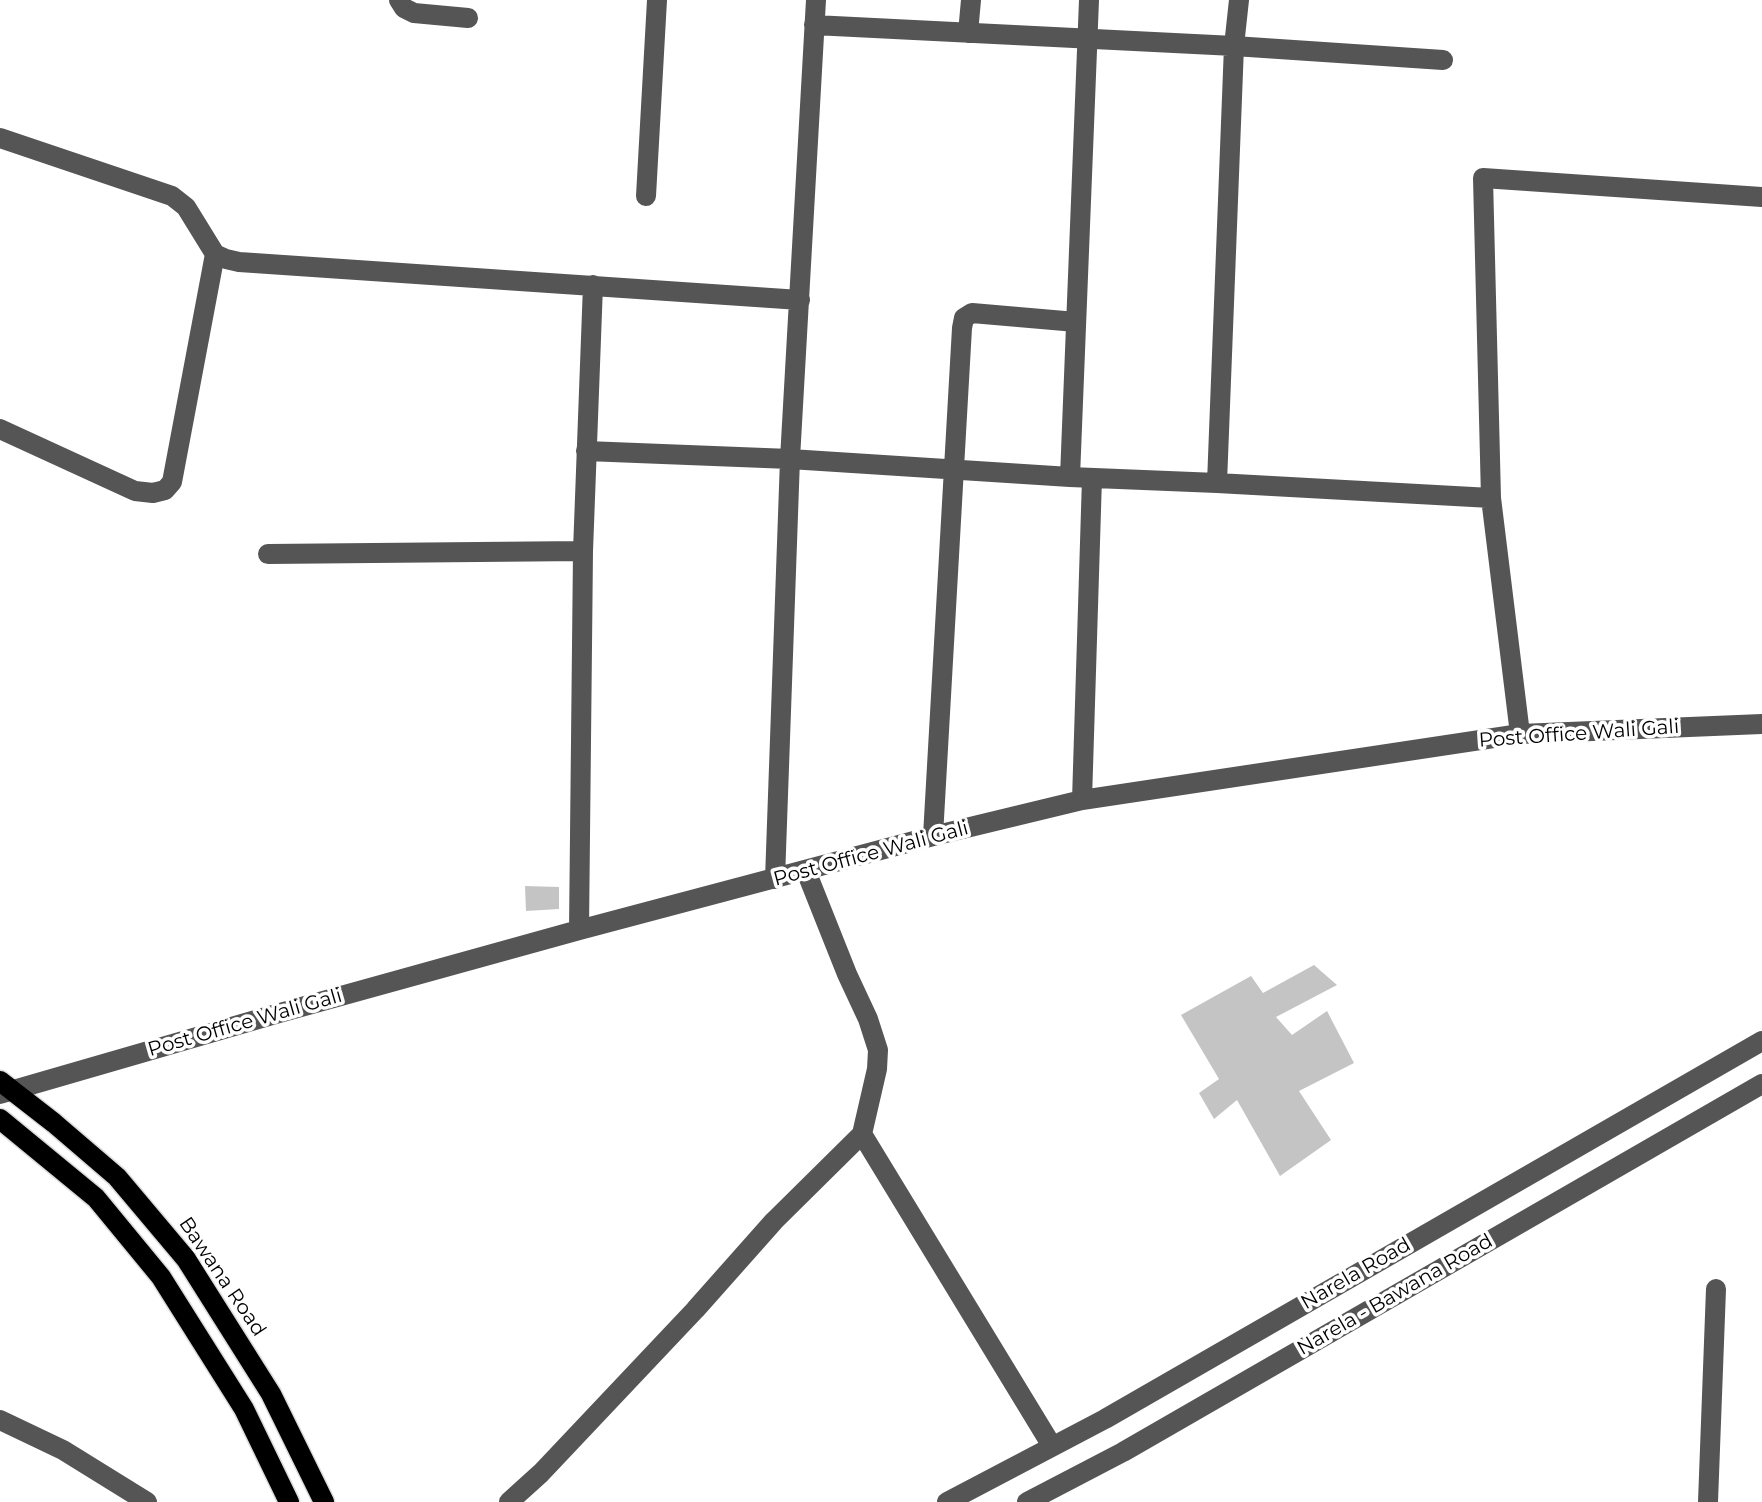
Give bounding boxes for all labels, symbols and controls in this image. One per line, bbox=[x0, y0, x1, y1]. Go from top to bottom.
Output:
street label: Post Office Wali Gali bbox=[1478, 715, 1680, 753]
street label: Post Office Wali Gali bbox=[771, 816, 971, 892]
street label: Post Office Wali Gali bbox=[145, 984, 345, 1062]
street label: Bawana Road bbox=[173, 1213, 271, 1341]
street label: Narela - Bawana Road bbox=[1293, 1229, 1497, 1361]
street label: Narela Road bbox=[1297, 1233, 1415, 1315]

